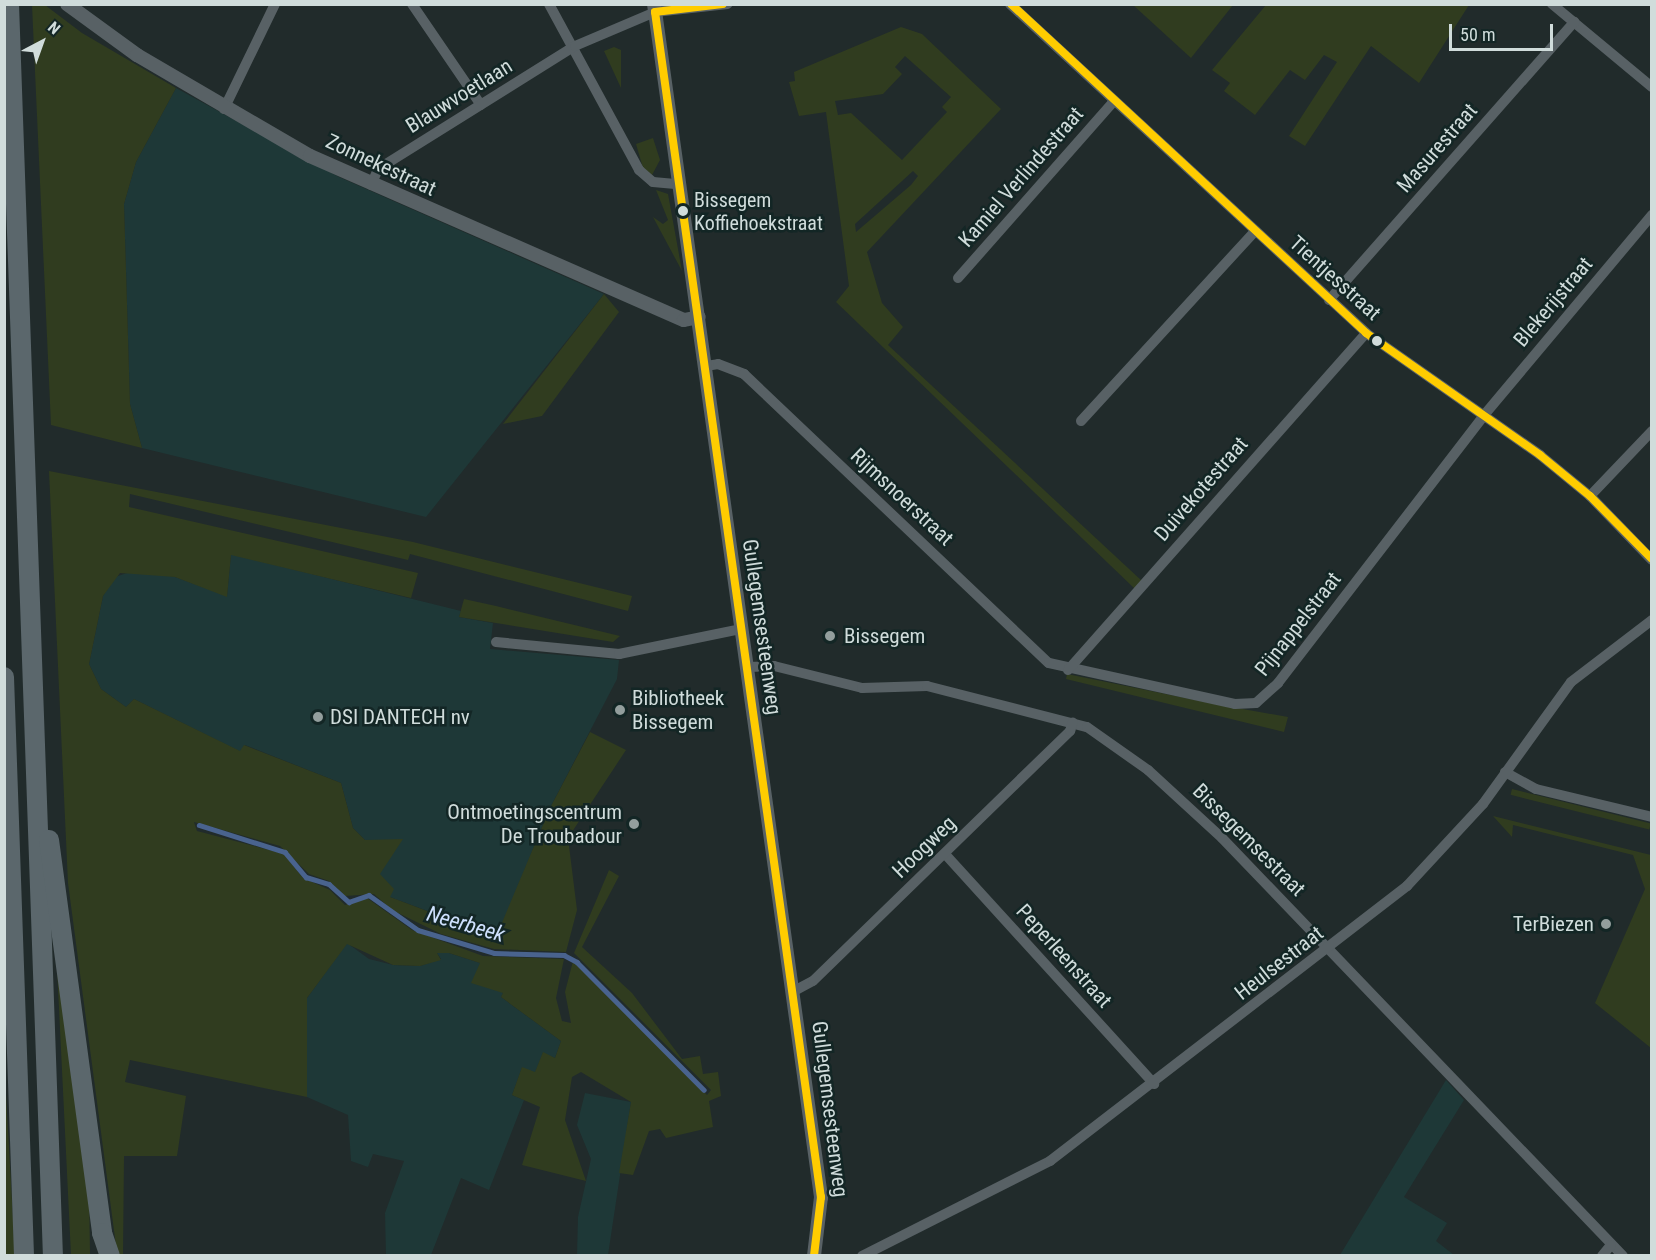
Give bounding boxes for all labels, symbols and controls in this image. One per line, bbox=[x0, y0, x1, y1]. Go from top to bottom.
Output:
north arrow bbox=[12, 12, 72, 72]
scale bar bbox=[1452, 12, 1556, 50]
text: N bbox=[44, 18, 64, 38]
text: 50 m bbox=[1460, 24, 1495, 45]
street label: Blauwvoetlaan bbox=[401, 53, 517, 139]
street label: Masurestraat bbox=[1391, 98, 1483, 198]
street label: Kamiel Verlindestraat bbox=[953, 102, 1089, 252]
street label: Zonnekestraat bbox=[322, 128, 440, 202]
place label: Bissegem Koffiehoekstraat bbox=[694, 188, 823, 235]
marker: Bissegem Koffiehoekstraat bbox=[677, 205, 689, 217]
street label: Tientjesstraat bbox=[1284, 230, 1386, 326]
street label: Blekerijstraat bbox=[1508, 252, 1598, 352]
unlabelled marker bbox=[1371, 335, 1383, 347]
street label: Duivekotestraat bbox=[1149, 432, 1253, 546]
street label: Rijmsnoerstraat bbox=[845, 443, 959, 551]
street label: Gullegemsesteenweg bbox=[737, 538, 787, 716]
street label: Pijnappelstraat bbox=[1250, 567, 1346, 681]
place label: Bissegem bbox=[844, 623, 925, 649]
marker: Bissegem bbox=[821, 627, 839, 645]
place label: Bibliotheek Bissegem bbox=[632, 685, 724, 735]
marker: Bibliotheek Bissegem bbox=[613, 703, 627, 717]
place label: DSI DANTECH nv bbox=[330, 704, 470, 730]
marker: DSI DANTECH nv bbox=[311, 710, 325, 724]
street label: Bissegemsestraat bbox=[1187, 778, 1311, 902]
place label: Ontmoetingscentrum De Troubadour bbox=[447, 799, 622, 849]
street label: Hoogweg bbox=[887, 811, 961, 883]
marker: Ontmoetingscentrum De Troubadour bbox=[627, 817, 641, 831]
street label: Peperleenstraat bbox=[1011, 899, 1117, 1013]
water label: Neerbeek bbox=[424, 900, 508, 948]
place label: TerBiezen bbox=[1513, 911, 1594, 937]
marker: TerBiezen bbox=[1599, 917, 1613, 931]
street label: Heulsestraat bbox=[1230, 921, 1328, 1005]
street label: Gullegemsesteenweg bbox=[807, 1020, 853, 1198]

